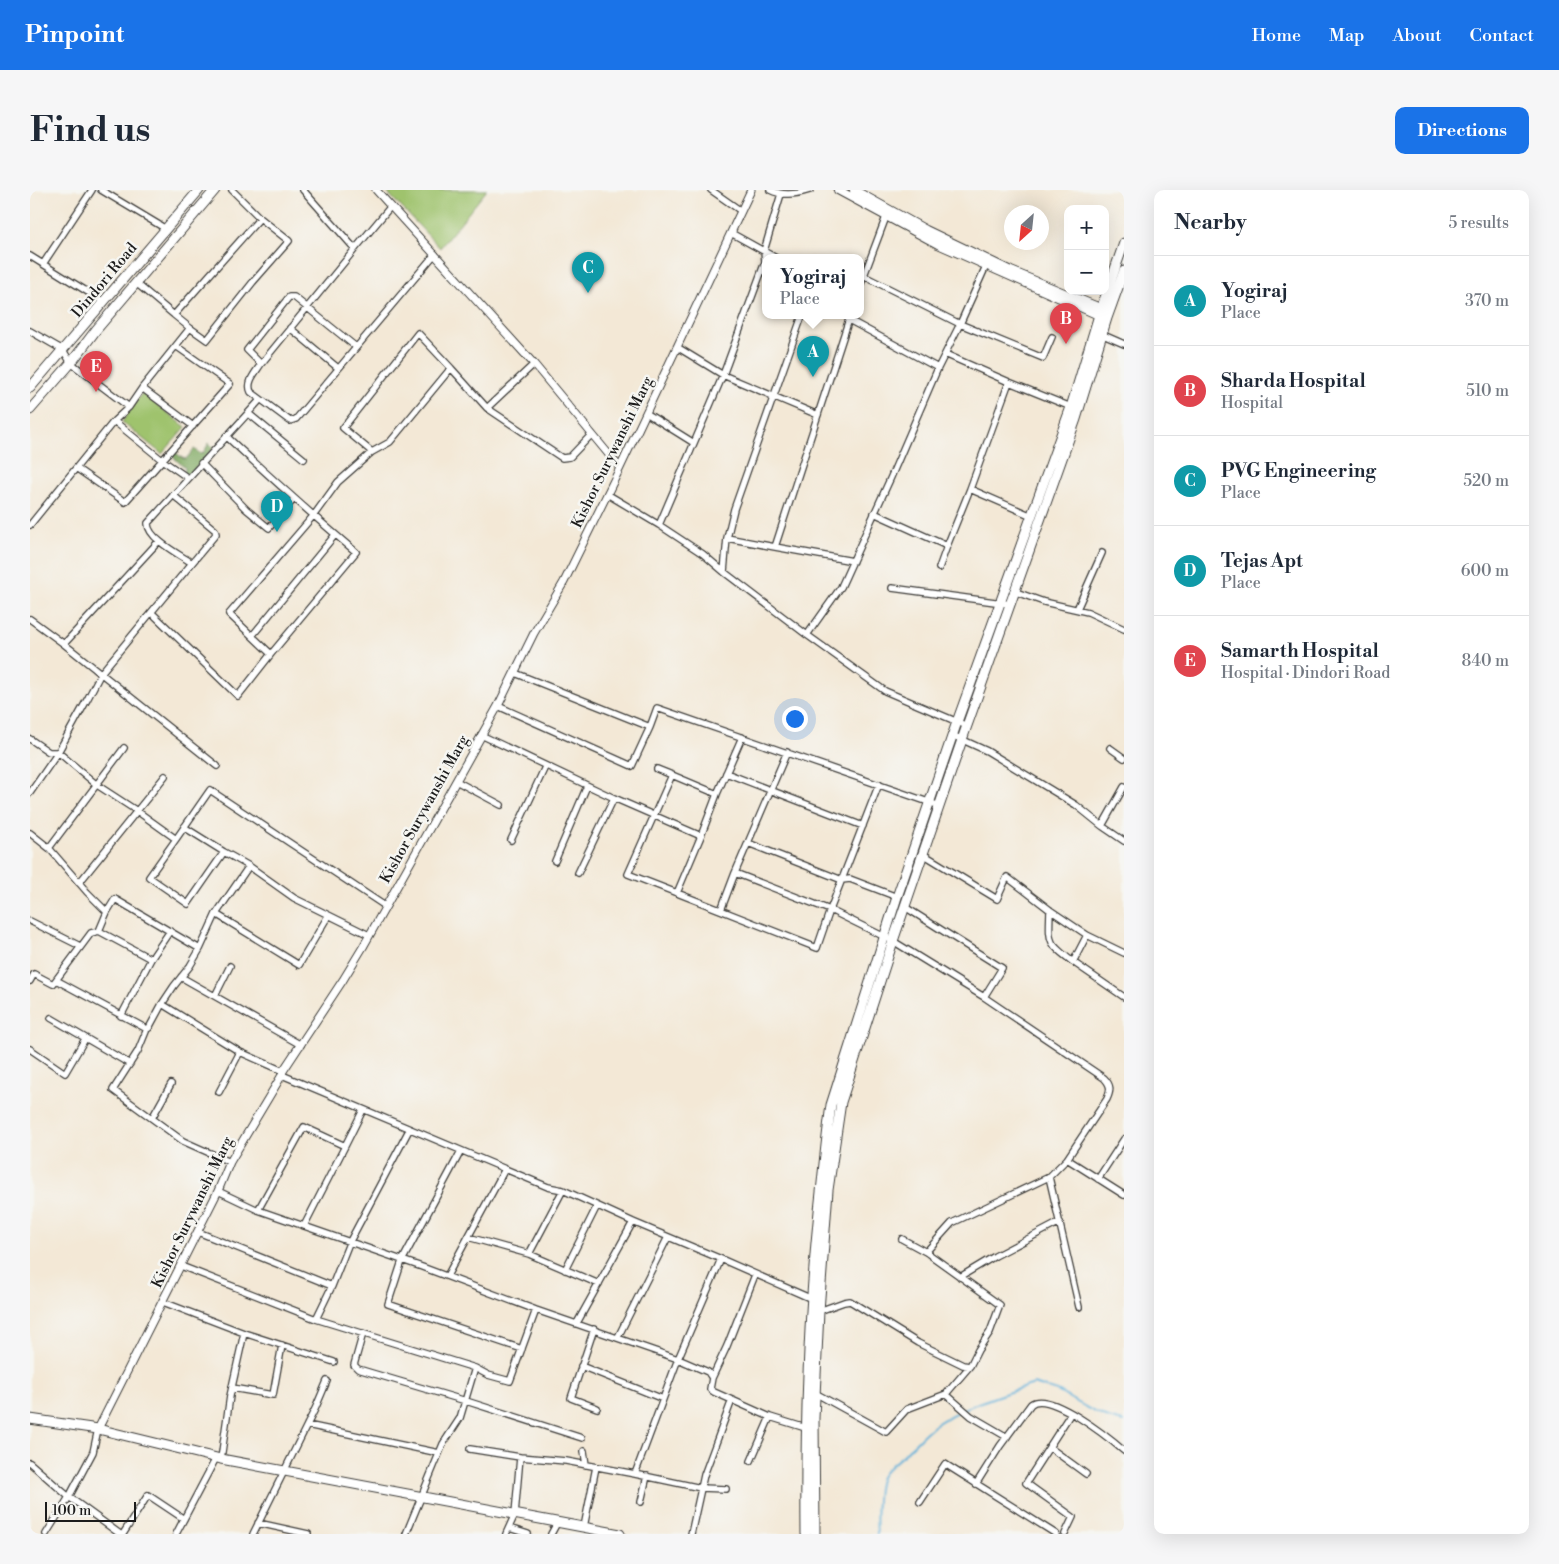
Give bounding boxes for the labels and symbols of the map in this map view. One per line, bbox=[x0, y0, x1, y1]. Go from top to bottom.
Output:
north arrow bbox=[1004, 205, 1049, 250]
street label: Dindori Road bbox=[68, 239, 142, 322]
pin: C bbox=[572, 252, 604, 293]
pin: B bbox=[1050, 303, 1082, 344]
pin: A bbox=[797, 336, 829, 377]
pin: E bbox=[80, 351, 112, 392]
street label: Kishor Surywanshi Marg bbox=[567, 373, 658, 531]
pin: D bbox=[261, 491, 293, 532]
your location bbox=[782, 706, 808, 732]
street label: Kishor Surywanshi Marg bbox=[376, 732, 473, 887]
street label: Kishor Surywanshi Marg bbox=[147, 1133, 238, 1291]
scale bar bbox=[45, 1499, 136, 1522]

